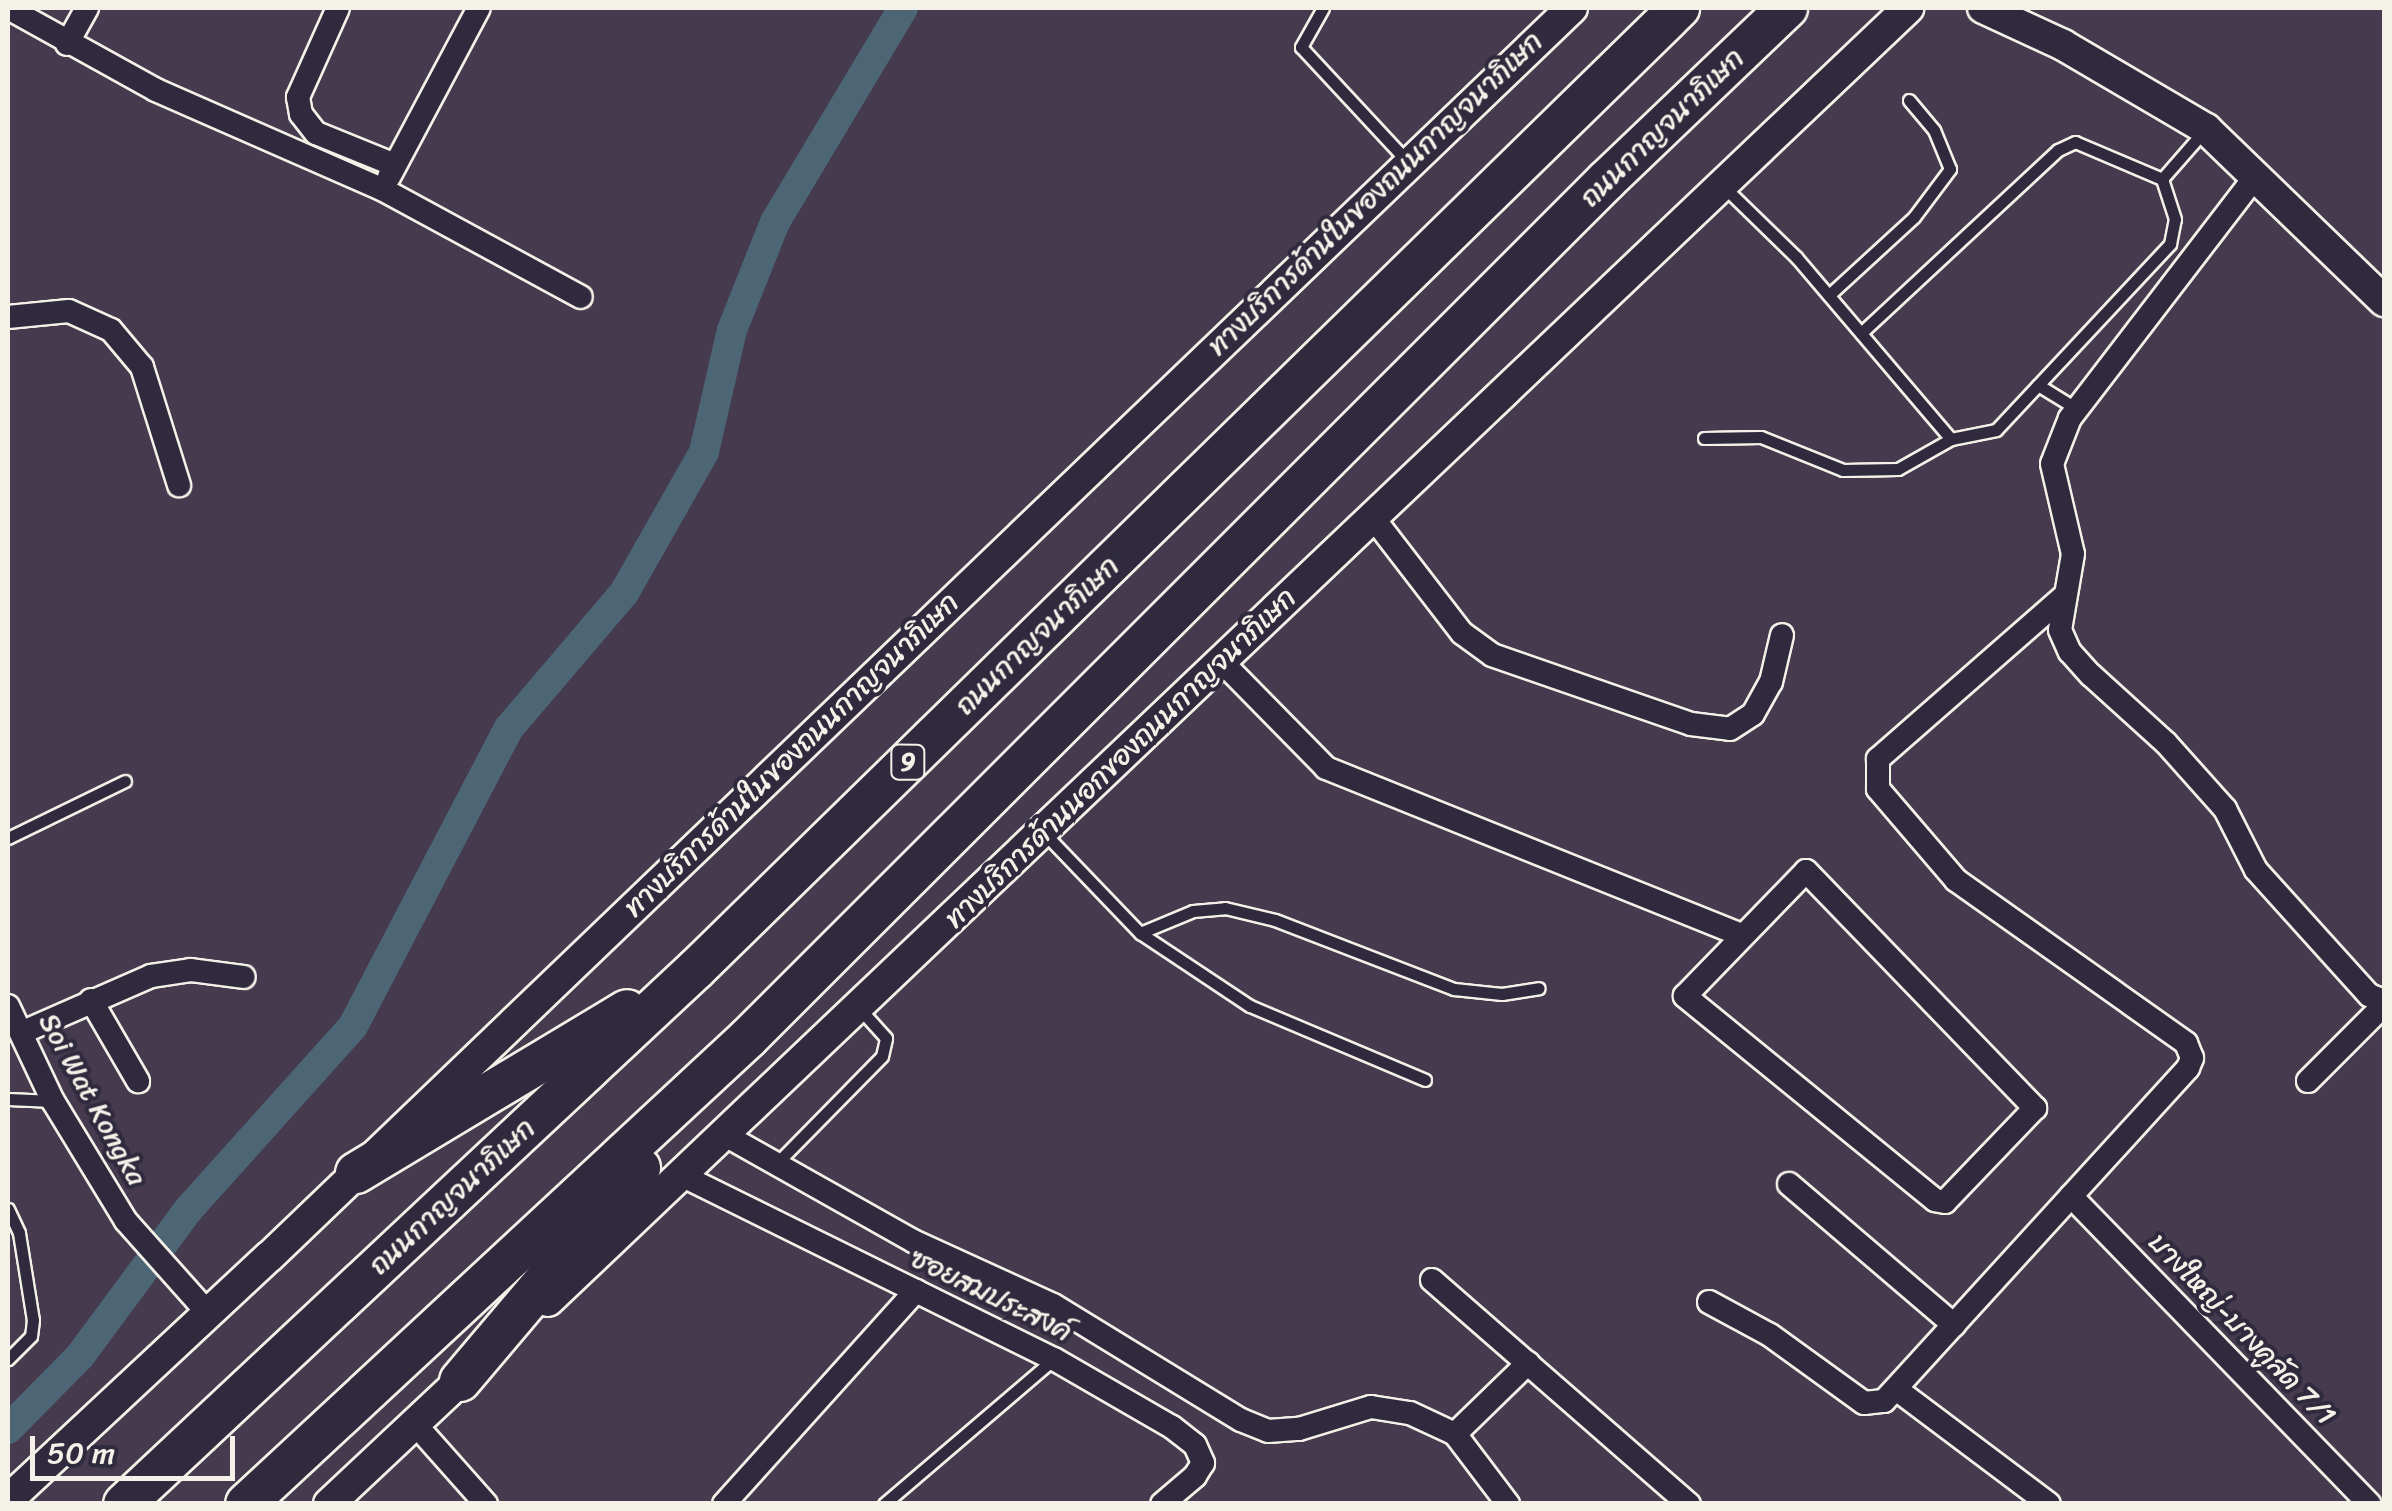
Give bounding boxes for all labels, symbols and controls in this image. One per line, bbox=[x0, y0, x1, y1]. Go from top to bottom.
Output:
street label: ทางบริการด้านในของถนนกาญจนาภิเษก bbox=[1201, 25, 1549, 363]
street label: ถนนกาญจนาภิเษก bbox=[1573, 42, 1751, 214]
street label: ถนนกาญจนาภิเษก bbox=[948, 550, 1126, 722]
street label: ทางบริการด้านนอกของถนนกาญจนาภิเษก bbox=[937, 581, 1303, 935]
street label: ทางบริการด้านในของถนนกาญจนาภิเษก bbox=[617, 586, 965, 924]
road number: 9 bbox=[888, 742, 928, 782]
street label: Soi Wat Kongka bbox=[32, 1007, 154, 1191]
street label: ถนนกาญจนาภิเษก bbox=[362, 1112, 542, 1282]
street label: บางใหญ่-บางคูลัด 7/1 bbox=[2142, 1226, 2342, 1432]
street label: ซอยสมประสงค์ bbox=[905, 1241, 1077, 1349]
scale bar bbox=[35, 1416, 240, 1478]
text: 50 m bbox=[47, 1426, 115, 1480]

